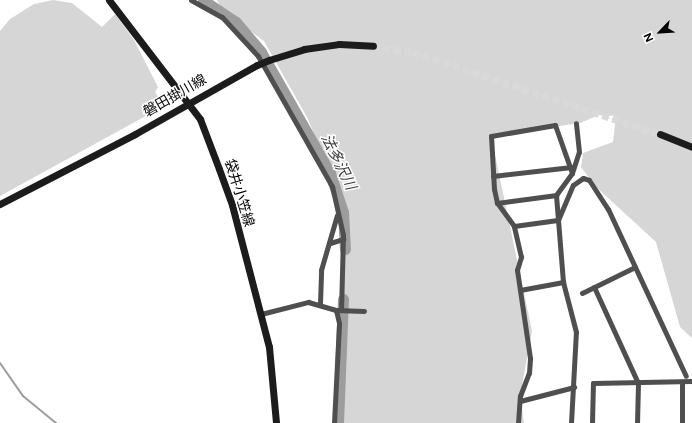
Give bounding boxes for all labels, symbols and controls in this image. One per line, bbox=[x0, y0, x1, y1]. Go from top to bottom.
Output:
north arrow bbox=[640, 12, 680, 52]
text: N bbox=[641, 31, 656, 44]
street label: 磐田掛川線 bbox=[140, 71, 210, 121]
water label: 法多沢川 bbox=[317, 131, 359, 193]
street label: 袋井小笠線 bbox=[221, 157, 257, 229]

